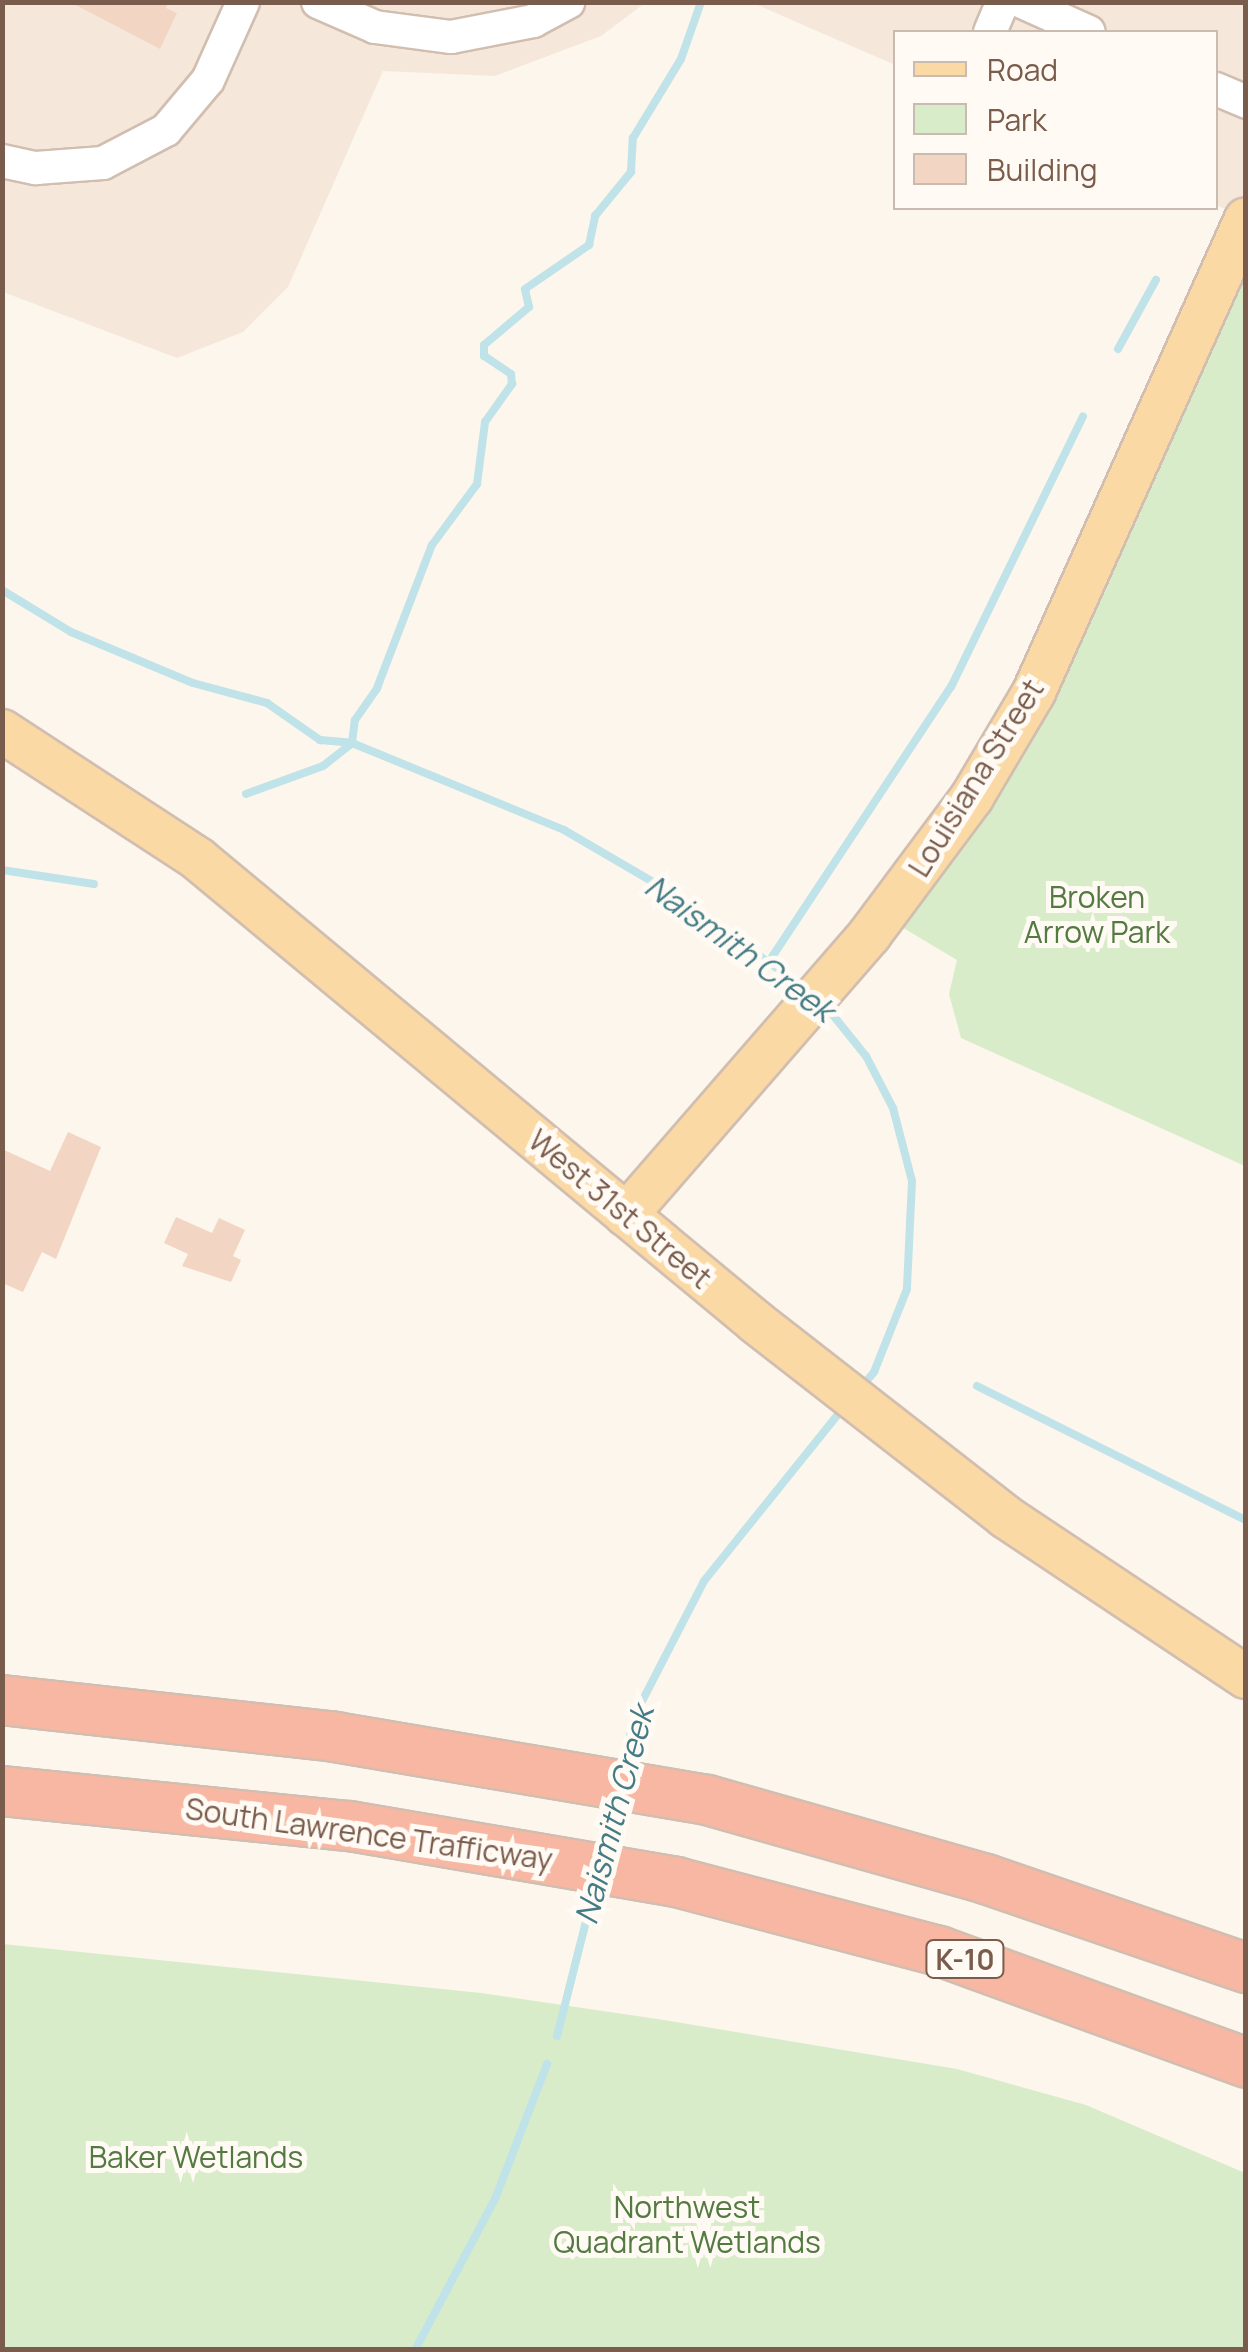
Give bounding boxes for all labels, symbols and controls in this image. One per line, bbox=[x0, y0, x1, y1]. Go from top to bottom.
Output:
legend bbox=[893, 30, 1218, 210]
text: Road bbox=[987, 49, 1058, 90]
text: Park bbox=[987, 99, 1047, 140]
text: Building bbox=[987, 149, 1098, 190]
street label: Louisiana Street bbox=[901, 673, 1051, 883]
water label: Naismith Creek bbox=[638, 867, 842, 1029]
park label: Broken Arrow Park bbox=[1024, 879, 1170, 950]
street label: West 31st Street bbox=[521, 1122, 719, 1296]
water label: Naismith Creek bbox=[566, 1702, 662, 1928]
street label: South Lawrence Trafficway bbox=[183, 1790, 555, 1878]
road number: K-10 bbox=[925, 1936, 1005, 1982]
park label: Baker Wetlands bbox=[89, 2139, 303, 2175]
park label: Northwest Quadrant Wetlands bbox=[553, 2189, 821, 2260]

